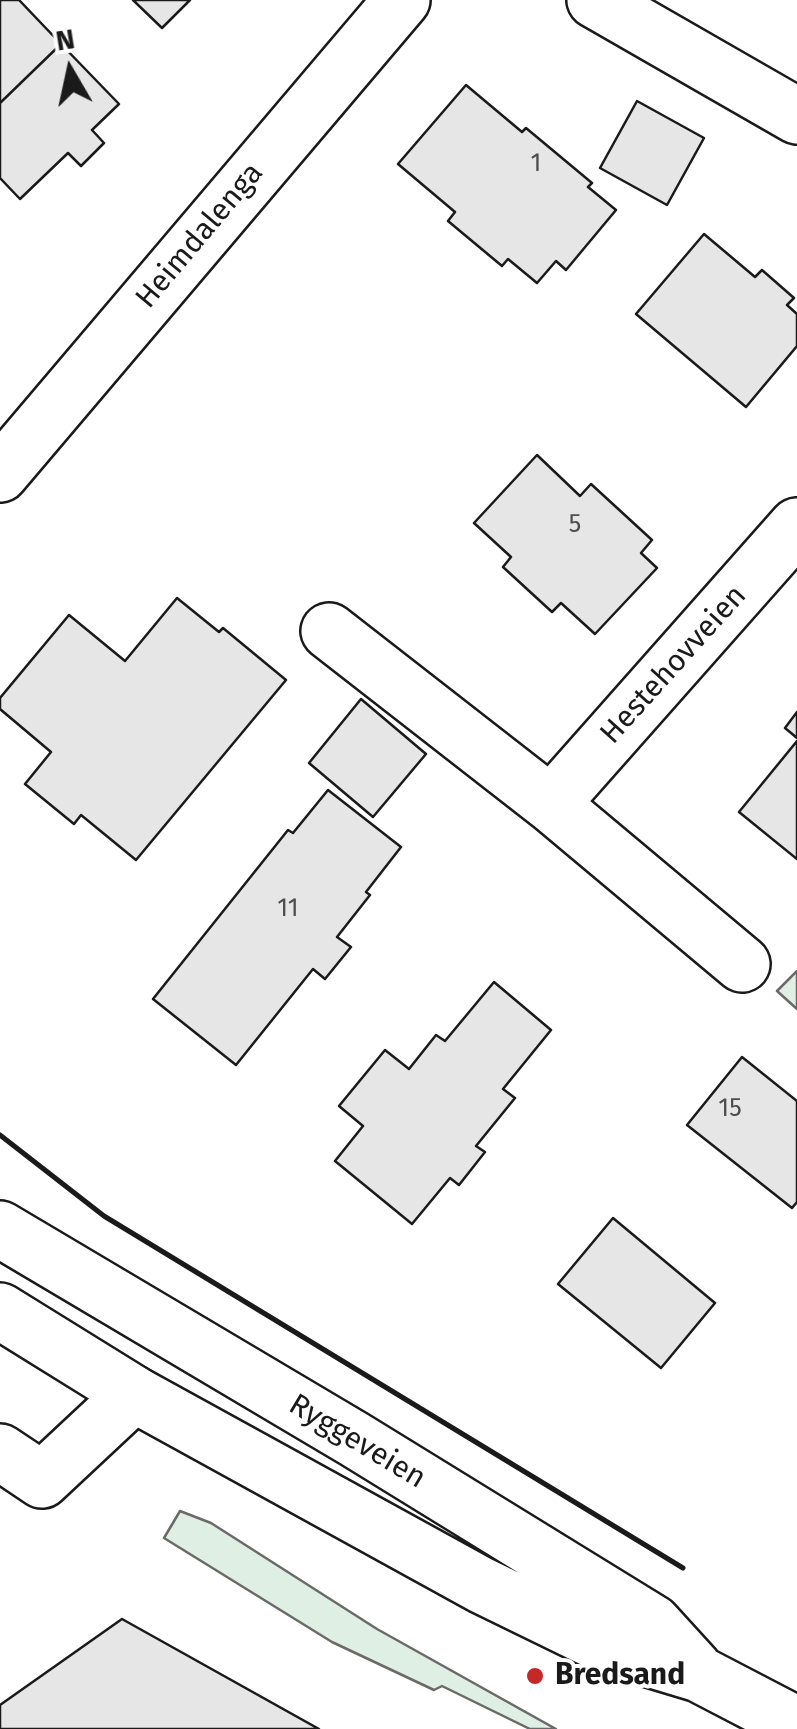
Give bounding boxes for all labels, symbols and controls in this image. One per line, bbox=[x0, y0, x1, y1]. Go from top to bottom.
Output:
north arrow bbox=[20, 20, 120, 120]
text: N bbox=[53, 22, 77, 58]
house number: 1 bbox=[531, 149, 541, 179]
street label: Heimdalenga bbox=[129, 156, 271, 316]
house number: 5 bbox=[569, 510, 581, 540]
street label: Hestehovveien bbox=[594, 578, 754, 752]
house number: 11 bbox=[277, 894, 299, 924]
house number: 15 bbox=[718, 1094, 742, 1124]
street label: Ryggeveien bbox=[282, 1387, 432, 1497]
place label: Bredsand bbox=[555, 1658, 685, 1694]
marker: Bredsand bbox=[524, 1665, 546, 1687]

